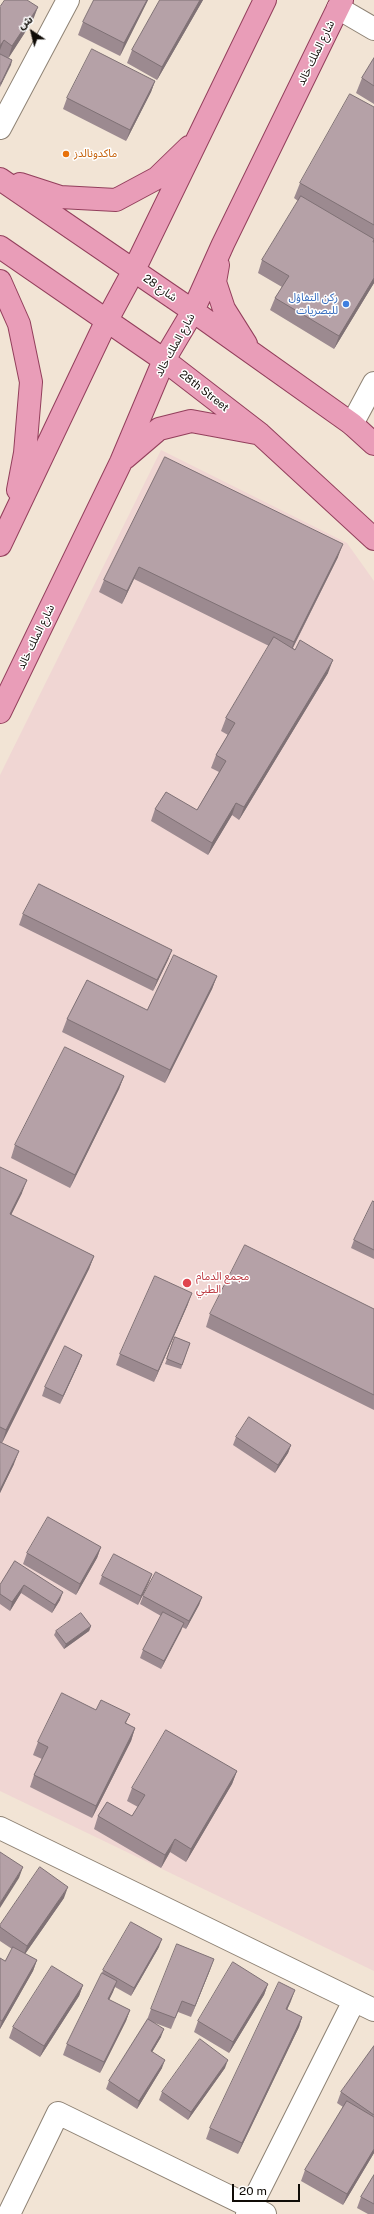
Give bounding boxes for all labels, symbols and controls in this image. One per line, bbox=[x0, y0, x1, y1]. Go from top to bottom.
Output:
north arrow bbox=[12, 12, 52, 52]
text: ش bbox=[15, 13, 35, 31]
street label: شارع الملك خالد bbox=[295, 18, 337, 88]
place label: ماكدونالدز bbox=[74, 147, 117, 161]
marker: ماكدونالدز bbox=[61, 149, 71, 159]
street label: شارع 28 bbox=[141, 272, 179, 304]
place label: ركن التفاؤل للبصريات bbox=[288, 291, 338, 317]
marker: ركن التفاؤل للبصريات bbox=[341, 299, 351, 309]
street label: شارع الملك خالد bbox=[152, 311, 198, 379]
street label: 28th Street bbox=[177, 368, 231, 414]
street label: شارع الملك خالد bbox=[15, 602, 57, 672]
place label: مجمع الدمام الطبي bbox=[196, 1270, 249, 1296]
marker: مجمع الدمام الطبي bbox=[181, 1277, 193, 1289]
scale bar bbox=[234, 2176, 302, 2202]
text: 20 m bbox=[239, 2184, 267, 2198]

